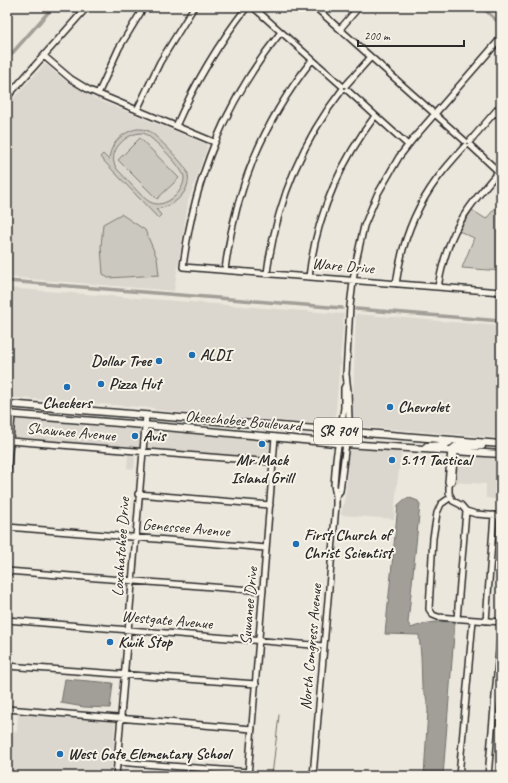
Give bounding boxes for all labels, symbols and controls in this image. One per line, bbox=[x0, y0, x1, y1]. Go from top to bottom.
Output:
scale bar bbox=[358, 22, 464, 48]
text: 200 m bbox=[364, 28, 391, 44]
street label: Ware Drive bbox=[311, 253, 376, 279]
place label: ALDI bbox=[200, 345, 234, 365]
marker: ALDI bbox=[187, 350, 197, 360]
place label: Dollar Tree bbox=[91, 351, 153, 371]
marker: Dollar Tree bbox=[154, 356, 164, 366]
place label: Pizza Hut bbox=[109, 374, 163, 394]
marker: Pizza Hut bbox=[96, 379, 106, 389]
marker: Checkers bbox=[62, 382, 72, 392]
place label: Checkers bbox=[43, 393, 94, 413]
place label: Chevrolet bbox=[398, 397, 451, 417]
marker: Chevrolet bbox=[385, 402, 395, 412]
street label: Okeechobee Boulevard bbox=[184, 406, 304, 436]
street label: Shawnee Avenue bbox=[26, 418, 118, 446]
road number: SR 704 bbox=[314, 418, 362, 444]
place label: Avis bbox=[143, 426, 168, 446]
marker: Avis bbox=[130, 431, 140, 441]
marker: Mr Mack Island Grill bbox=[257, 439, 267, 449]
place label: Mr Mack Island Grill bbox=[231, 450, 296, 488]
place label: 5.11 Tactical bbox=[400, 450, 474, 470]
marker: 5.11 Tactical bbox=[387, 455, 397, 465]
street label: Loxahatchee Drive bbox=[108, 495, 135, 597]
street label: Genessee Avenue bbox=[142, 514, 232, 542]
place label: First Church of Christ Scientist bbox=[304, 525, 395, 563]
marker: First Church of Christ Scientist bbox=[291, 539, 301, 549]
street label: Suwanee Drive bbox=[236, 564, 263, 646]
street label: North Congress Avenue bbox=[296, 581, 327, 711]
street label: Westgate Avenue bbox=[121, 606, 215, 634]
place label: Kwik Stop bbox=[118, 632, 173, 652]
marker: Kwik Stop bbox=[105, 637, 115, 647]
place label: West Gate Elementary School bbox=[68, 744, 234, 764]
marker: West Gate Elementary School bbox=[55, 749, 65, 759]

